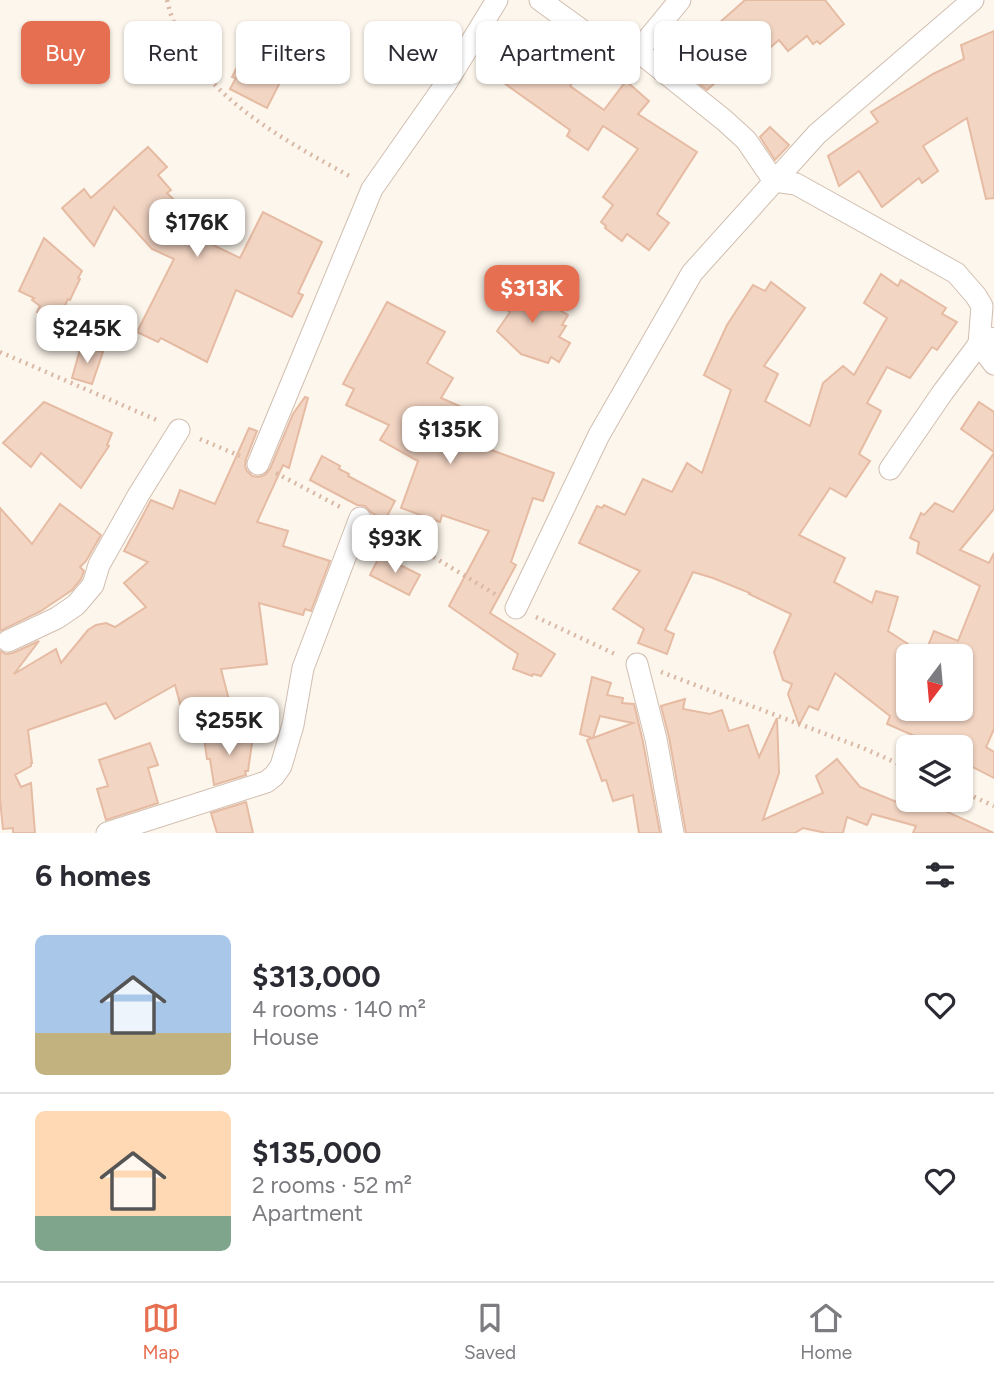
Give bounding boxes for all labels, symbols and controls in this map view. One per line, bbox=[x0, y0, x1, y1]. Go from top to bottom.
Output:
chip: Buy bbox=[21, 21, 110, 84]
chip: Rent bbox=[124, 21, 222, 84]
chip: Filters bbox=[236, 21, 350, 84]
chip: New bbox=[364, 21, 462, 84]
chip: Apartment bbox=[476, 21, 640, 84]
chip: House bbox=[654, 21, 771, 84]
pin: $176K bbox=[148, 200, 246, 259]
text: $176K bbox=[165, 208, 229, 236]
pin: $313K bbox=[483, 266, 581, 325]
text: $313K bbox=[500, 274, 564, 302]
pin: $245K bbox=[38, 306, 136, 365]
text: $245K bbox=[52, 314, 122, 342]
pin: $135K bbox=[401, 406, 499, 466]
text: $135K bbox=[418, 415, 482, 443]
pin: $93K bbox=[354, 516, 436, 575]
text: $93K bbox=[368, 524, 422, 552]
north arrow bbox=[896, 644, 973, 721]
map controls bbox=[896, 644, 973, 812]
pin: $255K bbox=[180, 698, 278, 757]
text: $255K bbox=[195, 706, 263, 734]
button: layers bbox=[896, 735, 973, 812]
icon: filters bbox=[921, 856, 959, 894]
text: 6 homes bbox=[35, 857, 151, 894]
text: $313,000 bbox=[252, 958, 381, 995]
icon: home bbox=[91, 963, 175, 1047]
icon: heart bbox=[921, 986, 959, 1024]
text: 4 rooms · 140 m² bbox=[252, 995, 426, 1023]
text: House bbox=[252, 1023, 319, 1051]
text: $135,000 bbox=[252, 1134, 381, 1171]
icon: home bbox=[91, 1139, 175, 1223]
icon: heart bbox=[921, 1162, 959, 1200]
text: 2 rooms · 52 m² bbox=[252, 1171, 412, 1199]
text: Apartment bbox=[252, 1199, 363, 1227]
tab: Map bbox=[142, 1299, 180, 1364]
tab: Saved bbox=[464, 1299, 516, 1364]
tab: Home bbox=[800, 1299, 852, 1364]

